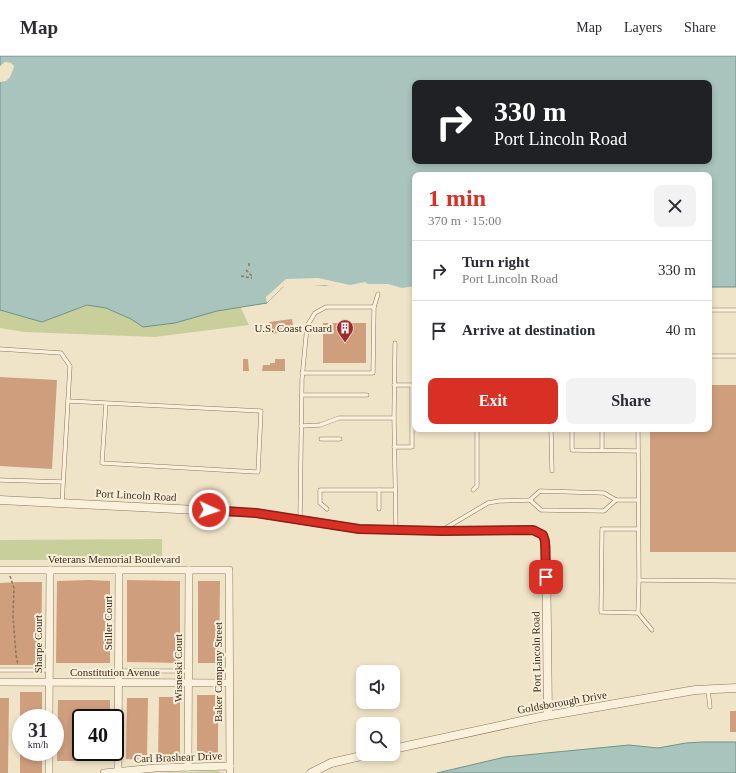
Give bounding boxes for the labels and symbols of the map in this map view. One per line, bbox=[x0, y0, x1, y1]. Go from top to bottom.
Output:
building icon: U.S. Coast Guard bbox=[335, 318, 355, 343]
place label: U.S. Coast Guard bbox=[254, 322, 332, 334]
street label: Port Lincoln Road bbox=[95, 487, 177, 503]
position arrow bbox=[188, 489, 230, 531]
street label: Veterans Memorial Boulevard bbox=[48, 553, 181, 565]
pin bbox=[529, 560, 563, 594]
street label: Stiller Court bbox=[102, 596, 114, 650]
street label: Port Lincoln Road bbox=[529, 611, 543, 693]
street label: Sharpe Court bbox=[32, 615, 44, 673]
street label: Baker Company Street bbox=[212, 622, 224, 722]
street label: Wisneski Court bbox=[172, 634, 184, 702]
street label: Constitution Avenue bbox=[70, 666, 160, 678]
street label: Goldsborough Drive bbox=[516, 688, 608, 716]
speed limit sign: 40 bbox=[72, 709, 124, 761]
street label: Carl Brashear Drive bbox=[134, 749, 223, 765]

